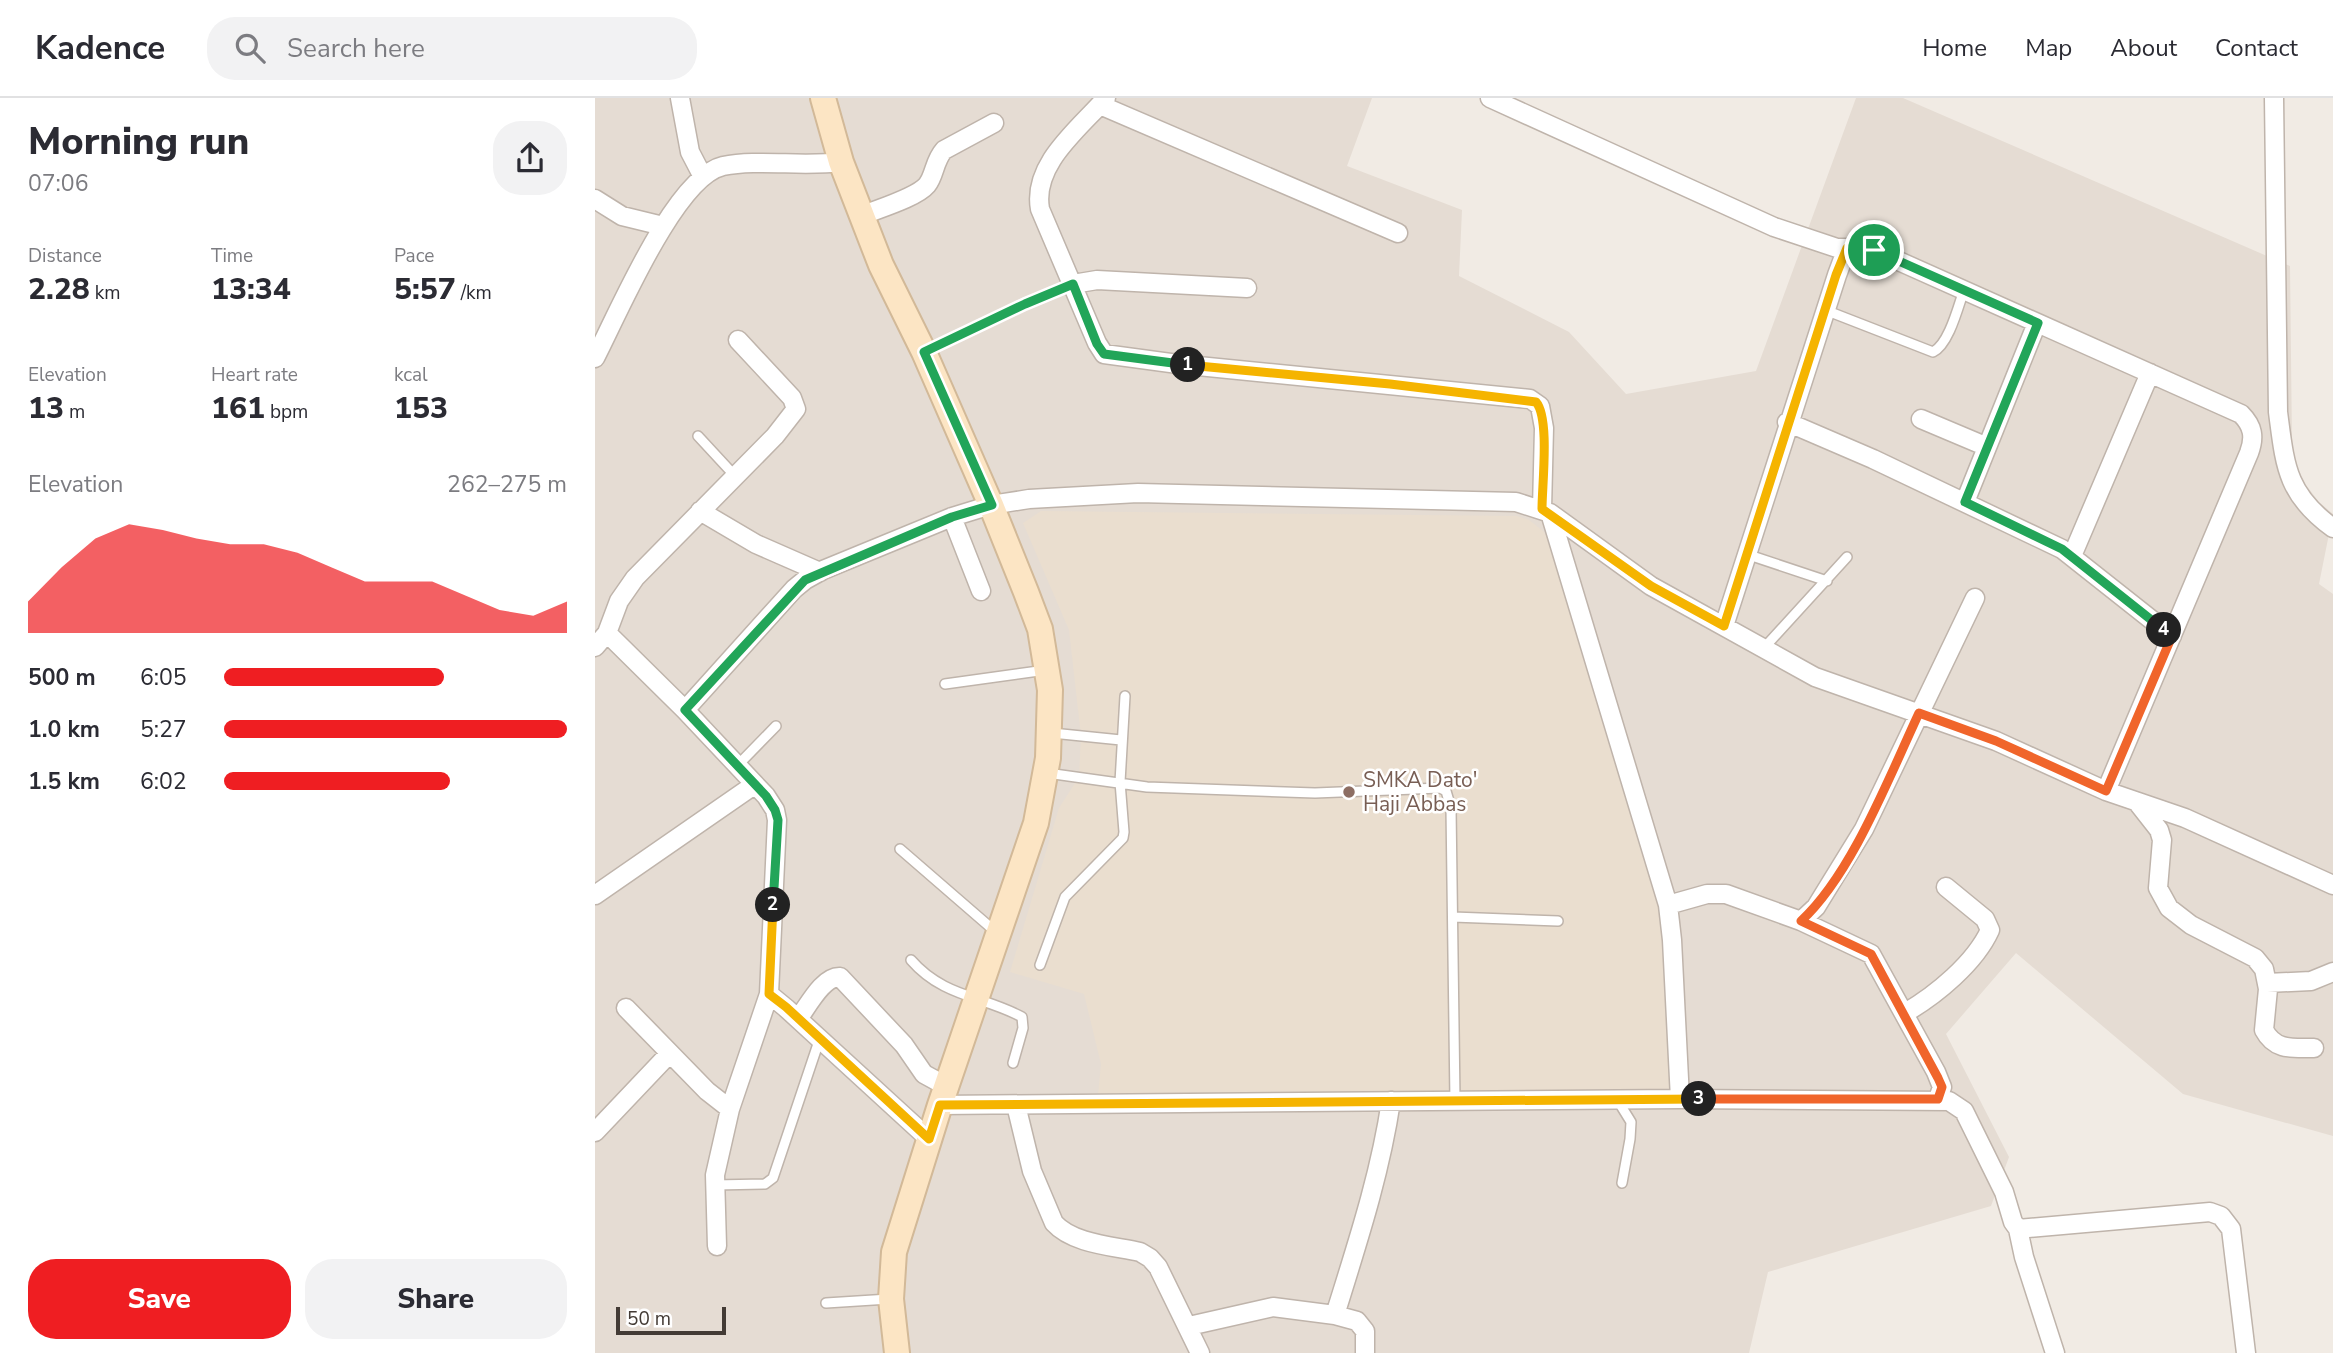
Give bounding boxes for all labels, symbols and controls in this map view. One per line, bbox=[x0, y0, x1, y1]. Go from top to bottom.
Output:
search box bbox=[207, 17, 697, 80]
text: Kadence bbox=[35, 26, 165, 71]
icon: search bbox=[231, 29, 269, 67]
text: Search here bbox=[287, 31, 425, 66]
text: Home bbox=[1922, 32, 1987, 64]
text: Map bbox=[2025, 32, 2072, 64]
text: About bbox=[2110, 32, 2177, 64]
text: Contact bbox=[2215, 32, 2298, 64]
text: Morning run bbox=[28, 116, 249, 167]
button: share bbox=[493, 121, 567, 195]
text: 07:06 bbox=[28, 168, 88, 199]
pin bbox=[1844, 220, 1904, 280]
icon: arrive bbox=[1855, 231, 1893, 269]
text: Distance bbox=[28, 243, 102, 269]
text: Time bbox=[211, 243, 253, 269]
text: Pace bbox=[394, 243, 434, 269]
text: 2.28 bbox=[28, 269, 90, 310]
text: 13:34 bbox=[211, 269, 291, 310]
text: 5:57 bbox=[394, 269, 456, 310]
text: km bbox=[90, 280, 120, 306]
text: /km bbox=[456, 280, 492, 306]
pin: 1 bbox=[1171, 348, 1205, 382]
text: 1 bbox=[1182, 351, 1193, 377]
text: Elevation bbox=[28, 362, 107, 388]
text: Heart rate bbox=[211, 362, 298, 388]
text: kcal bbox=[394, 362, 428, 388]
text: 13 bbox=[28, 388, 64, 429]
text: 161 bbox=[211, 388, 265, 429]
text: 153 bbox=[394, 388, 448, 429]
text: m bbox=[64, 399, 85, 425]
text: bpm bbox=[265, 399, 308, 425]
text: Elevation bbox=[28, 469, 123, 500]
text: 262–275 m bbox=[447, 469, 567, 500]
pin: 4 bbox=[2147, 612, 2181, 648]
text: 4 bbox=[2158, 616, 2169, 642]
text: 500 m bbox=[28, 662, 96, 693]
text: 6:05 bbox=[140, 662, 187, 693]
text: 1.0 km bbox=[28, 714, 100, 745]
text: 5:27 bbox=[140, 714, 187, 745]
text: 1.5 km bbox=[28, 766, 100, 797]
text: 6:02 bbox=[140, 766, 187, 797]
place label: SMKA Dato' Haji Abbas bbox=[1363, 766, 1477, 818]
marker: SMKA Dato' Haji Abbas bbox=[1341, 784, 1357, 800]
pin: 2 bbox=[755, 888, 791, 922]
text: 2 bbox=[767, 891, 778, 917]
pin: 3 bbox=[1681, 1082, 1717, 1116]
text: 3 bbox=[1693, 1085, 1704, 1111]
button: Save bbox=[28, 1259, 291, 1339]
button: Share bbox=[305, 1259, 567, 1339]
scale bar bbox=[616, 1304, 726, 1336]
text: 50 m bbox=[627, 1306, 671, 1332]

